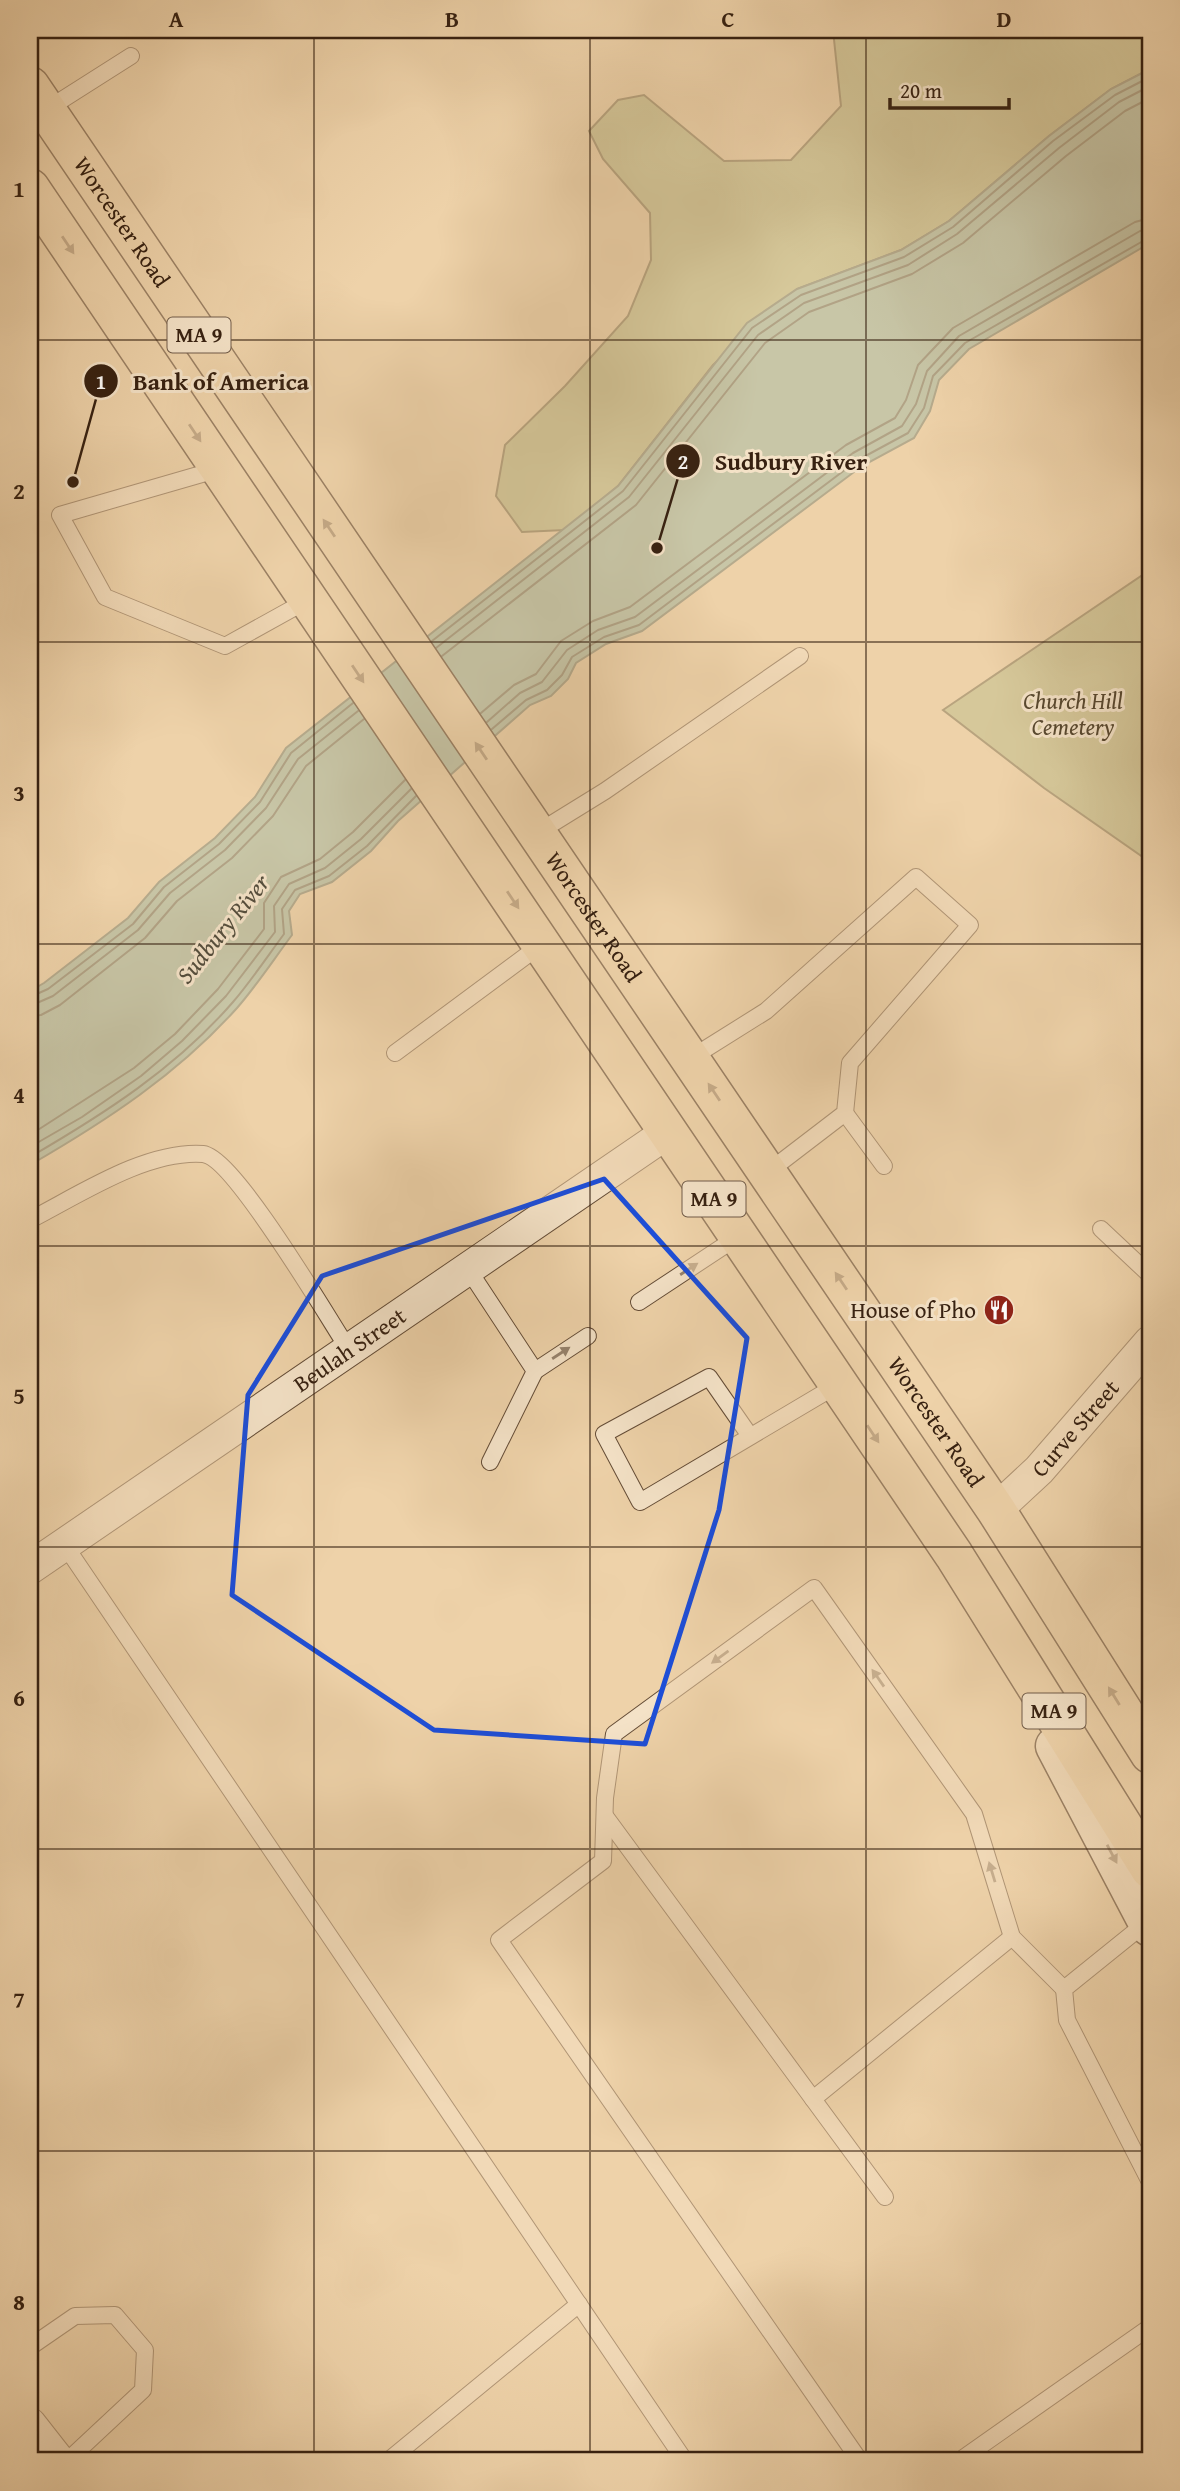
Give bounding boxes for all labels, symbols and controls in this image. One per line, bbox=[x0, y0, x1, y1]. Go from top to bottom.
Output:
text: A bbox=[169, 2, 184, 35]
text: B bbox=[445, 2, 459, 35]
text: C bbox=[721, 2, 735, 35]
text: D bbox=[997, 2, 1012, 35]
scale bar bbox=[890, 66, 1009, 110]
text: 20 m bbox=[900, 75, 942, 106]
street label: Worcester Road bbox=[66, 150, 179, 294]
text: 1 bbox=[13, 172, 25, 205]
one-way arrow bbox=[61, 236, 75, 254]
road number: MA 9 bbox=[168, 318, 230, 352]
callout: Bank of America bbox=[84, 359, 323, 404]
text: Bank of America bbox=[133, 364, 310, 399]
text: 1 bbox=[96, 366, 106, 397]
one-way arrow bbox=[189, 424, 202, 443]
callout: Sudbury River bbox=[665, 439, 881, 484]
text: Sudbury River bbox=[715, 444, 867, 479]
text: 2 bbox=[678, 446, 688, 477]
text: 2 bbox=[13, 474, 25, 507]
one-way arrow bbox=[323, 518, 336, 538]
one-way arrow bbox=[351, 664, 364, 683]
park label: Church Hill Cemetery bbox=[1023, 684, 1123, 743]
one-way arrow bbox=[474, 741, 487, 761]
text: 3 bbox=[13, 776, 25, 809]
street label: Worcester Road bbox=[538, 845, 651, 989]
water label: Sudbury River bbox=[168, 866, 278, 991]
one-way arrow bbox=[506, 890, 519, 910]
text: 4 bbox=[13, 1078, 25, 1111]
one-way arrow bbox=[707, 1083, 721, 1101]
road number: MA 9 bbox=[682, 1182, 746, 1216]
one-way arrow bbox=[680, 1262, 698, 1276]
one-way arrow bbox=[835, 1271, 848, 1290]
place label: House of Pho bbox=[850, 1293, 976, 1326]
restaurant icon: House of Pho bbox=[982, 1293, 1016, 1327]
street label: Beulah Street bbox=[286, 1299, 412, 1399]
one-way arrow bbox=[552, 1346, 570, 1360]
street label: Worcester Road bbox=[880, 1350, 993, 1494]
street label: Curve Street bbox=[1023, 1372, 1126, 1484]
text: 5 bbox=[13, 1379, 25, 1412]
one-way arrow bbox=[866, 1425, 880, 1443]
one-way arrow bbox=[711, 1650, 729, 1664]
one-way arrow bbox=[871, 1669, 885, 1687]
text: 6 bbox=[13, 1681, 25, 1714]
one-way arrow bbox=[1108, 1686, 1121, 1705]
road number: MA 9 bbox=[1023, 1694, 1086, 1728]
one-way arrow bbox=[1106, 1844, 1117, 1864]
one-way arrow bbox=[986, 1861, 997, 1882]
text: 7 bbox=[13, 1983, 25, 2016]
text: 8 bbox=[13, 2285, 25, 2318]

